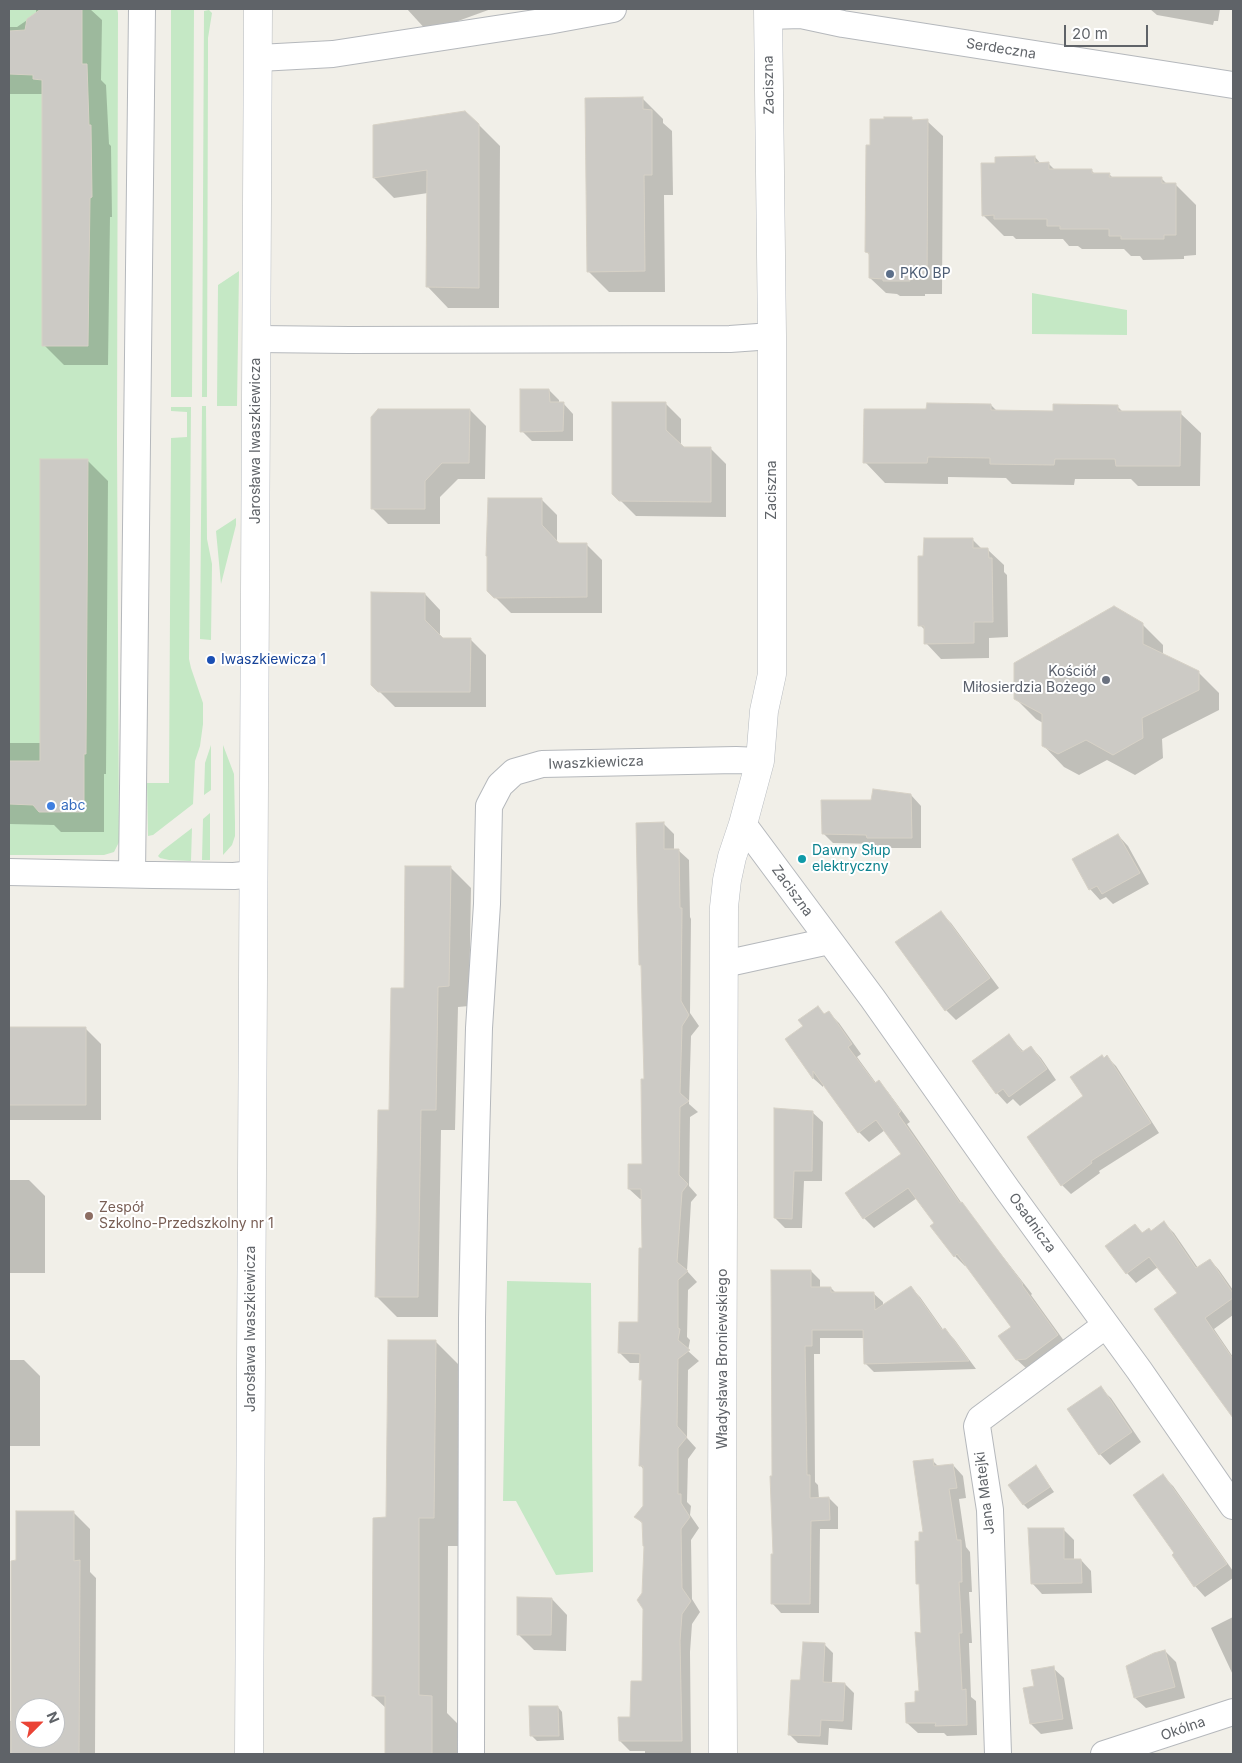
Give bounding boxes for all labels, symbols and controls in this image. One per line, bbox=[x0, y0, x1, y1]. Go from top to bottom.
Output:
scale bar bbox=[1067, 15, 1151, 47]
text: 20 m bbox=[1072, 24, 1108, 43]
street label: Serdeczna bbox=[965, 35, 1037, 63]
street label: Zaciszna bbox=[760, 55, 778, 115]
place label: PKO BP bbox=[900, 266, 951, 282]
marker: PKO BP bbox=[884, 268, 896, 280]
street label: Jarosława Iwaszkiewicza bbox=[248, 358, 264, 524]
street label: Zaciszna bbox=[764, 460, 780, 520]
place label: Iwaszkiewicza 1 bbox=[221, 652, 326, 668]
marker: Iwaszkiewicza 1 bbox=[205, 654, 217, 666]
place label: Kościół Miłosierdzia Bożego bbox=[963, 664, 1096, 696]
marker: Kościół Miłosierdzia Bożego bbox=[1100, 674, 1112, 686]
street label: Iwaszkiewicza bbox=[548, 753, 644, 773]
place label: abc bbox=[61, 798, 85, 814]
marker: abc bbox=[45, 800, 57, 812]
place label: Dawny Słup elektryczny bbox=[812, 843, 891, 876]
marker: Dawny Słup elektryczny bbox=[796, 853, 808, 865]
street label: Zaciszna bbox=[768, 862, 816, 920]
street label: Osadnicza bbox=[1005, 1190, 1059, 1256]
place label: Zespół Szkolno-Przedszkolny nr 1 bbox=[99, 1200, 274, 1232]
marker: Zespół Szkolno-Przedszkolny nr 1 bbox=[83, 1210, 95, 1222]
street label: Jarosława Iwaszkiewicza bbox=[243, 1246, 259, 1412]
street label: Władysława Broniewskiego bbox=[715, 1269, 731, 1449]
street label: Jana Matejki bbox=[972, 1451, 998, 1535]
north arrow bbox=[15, 1698, 65, 1748]
text: N bbox=[43, 1709, 63, 1726]
street label: Okólna bbox=[1159, 1714, 1207, 1744]

